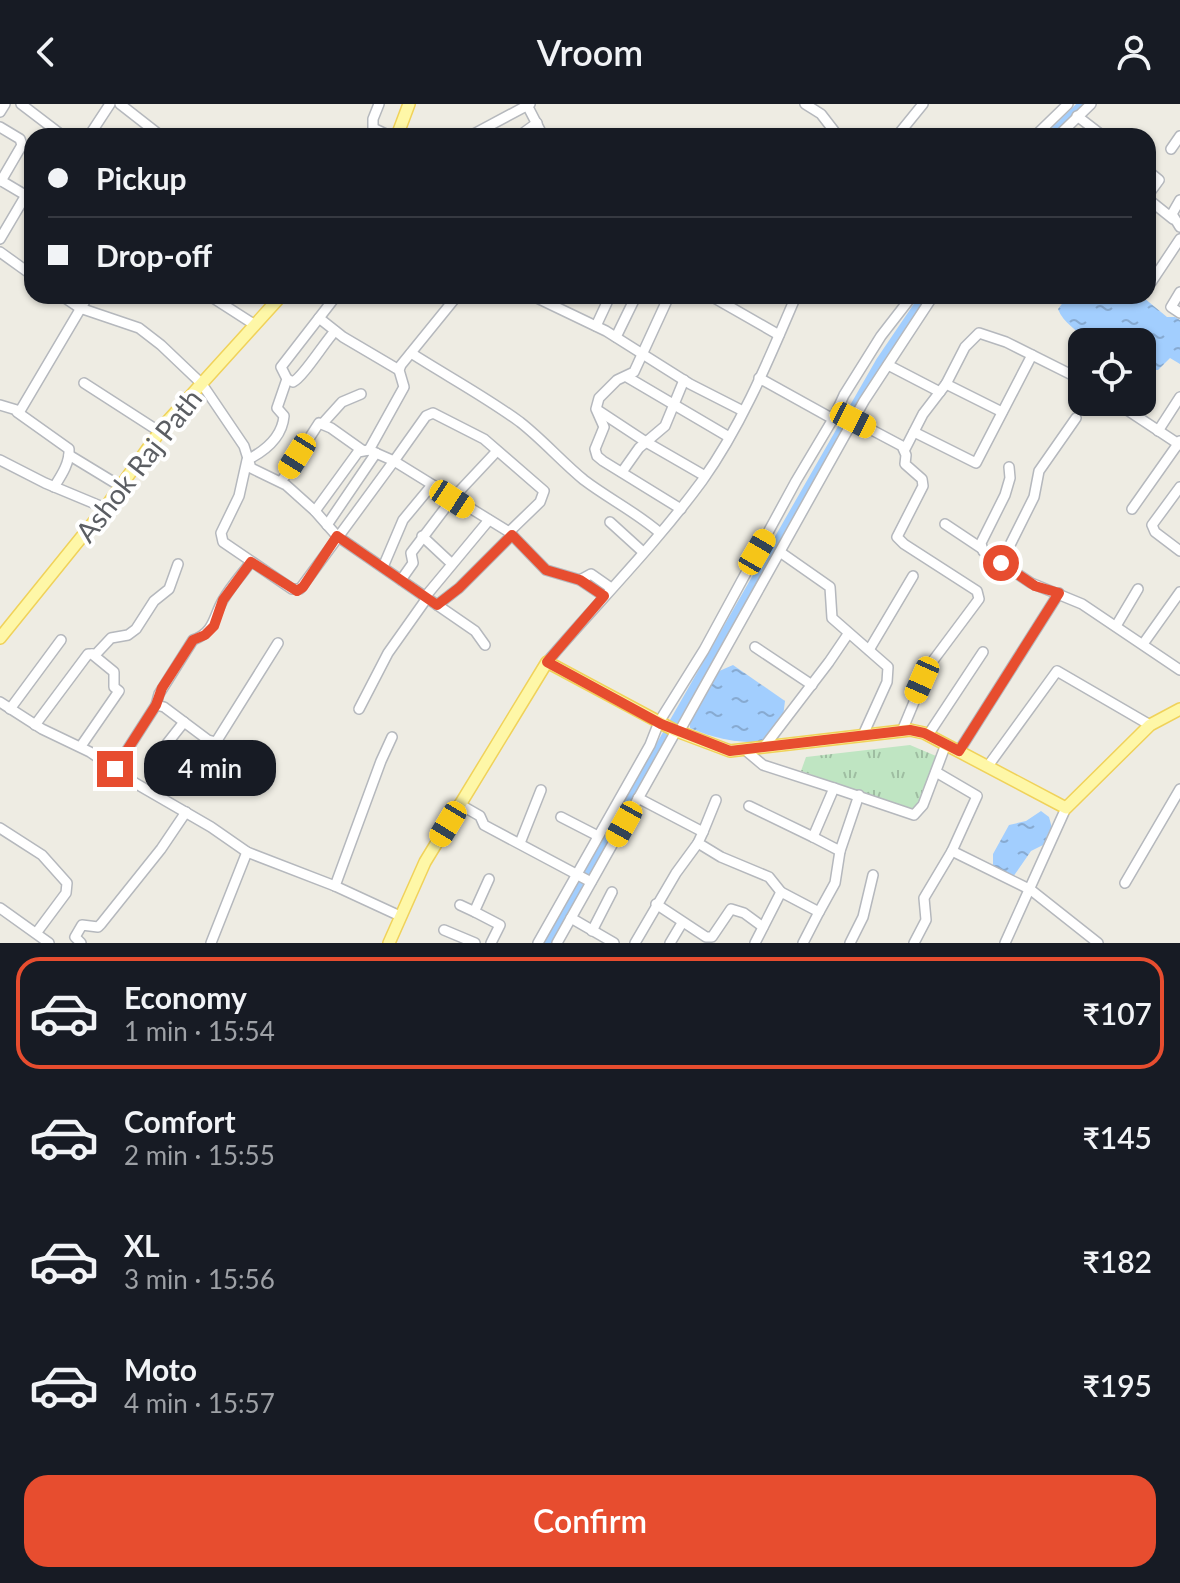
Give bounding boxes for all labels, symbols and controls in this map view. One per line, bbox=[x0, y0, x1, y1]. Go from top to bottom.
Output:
icon: back bbox=[24, 30, 68, 74]
text: Vroom bbox=[537, 30, 643, 74]
icon: person bbox=[1112, 30, 1156, 74]
text: Pickup bbox=[96, 160, 187, 196]
text: Drop-off bbox=[96, 237, 212, 273]
map controls bbox=[1068, 328, 1156, 416]
button: locate bbox=[1068, 328, 1156, 416]
street label: Ashok Raj Path bbox=[68, 382, 208, 548]
car bbox=[826, 398, 880, 442]
car bbox=[274, 429, 320, 483]
car bbox=[425, 476, 479, 522]
car bbox=[735, 525, 779, 579]
route start bbox=[983, 545, 1019, 581]
car bbox=[901, 653, 943, 707]
callout: 4 min bbox=[143, 741, 275, 797]
route end bbox=[97, 751, 133, 787]
text: 4 min bbox=[178, 752, 242, 784]
car bbox=[425, 797, 471, 851]
car bbox=[602, 797, 646, 851]
icon: car bbox=[28, 977, 100, 1049]
text: Economy bbox=[124, 979, 247, 1015]
text: ₹107 bbox=[1082, 995, 1152, 1031]
text: 1 min · 15:54 bbox=[124, 1015, 275, 1047]
icon: car bbox=[28, 1101, 100, 1173]
text: Comfort bbox=[124, 1103, 236, 1139]
text: ₹145 bbox=[1082, 1119, 1152, 1155]
text: 2 min · 15:55 bbox=[124, 1139, 275, 1171]
icon: car bbox=[28, 1225, 100, 1297]
text: XL bbox=[124, 1227, 160, 1263]
text: ₹182 bbox=[1082, 1243, 1152, 1279]
text: 3 min · 15:56 bbox=[124, 1263, 275, 1295]
icon: car bbox=[28, 1349, 100, 1421]
text: Moto bbox=[124, 1351, 197, 1387]
text: ₹195 bbox=[1082, 1367, 1152, 1403]
text: 4 min · 15:57 bbox=[124, 1387, 275, 1419]
button: Confirm bbox=[24, 1475, 1156, 1567]

